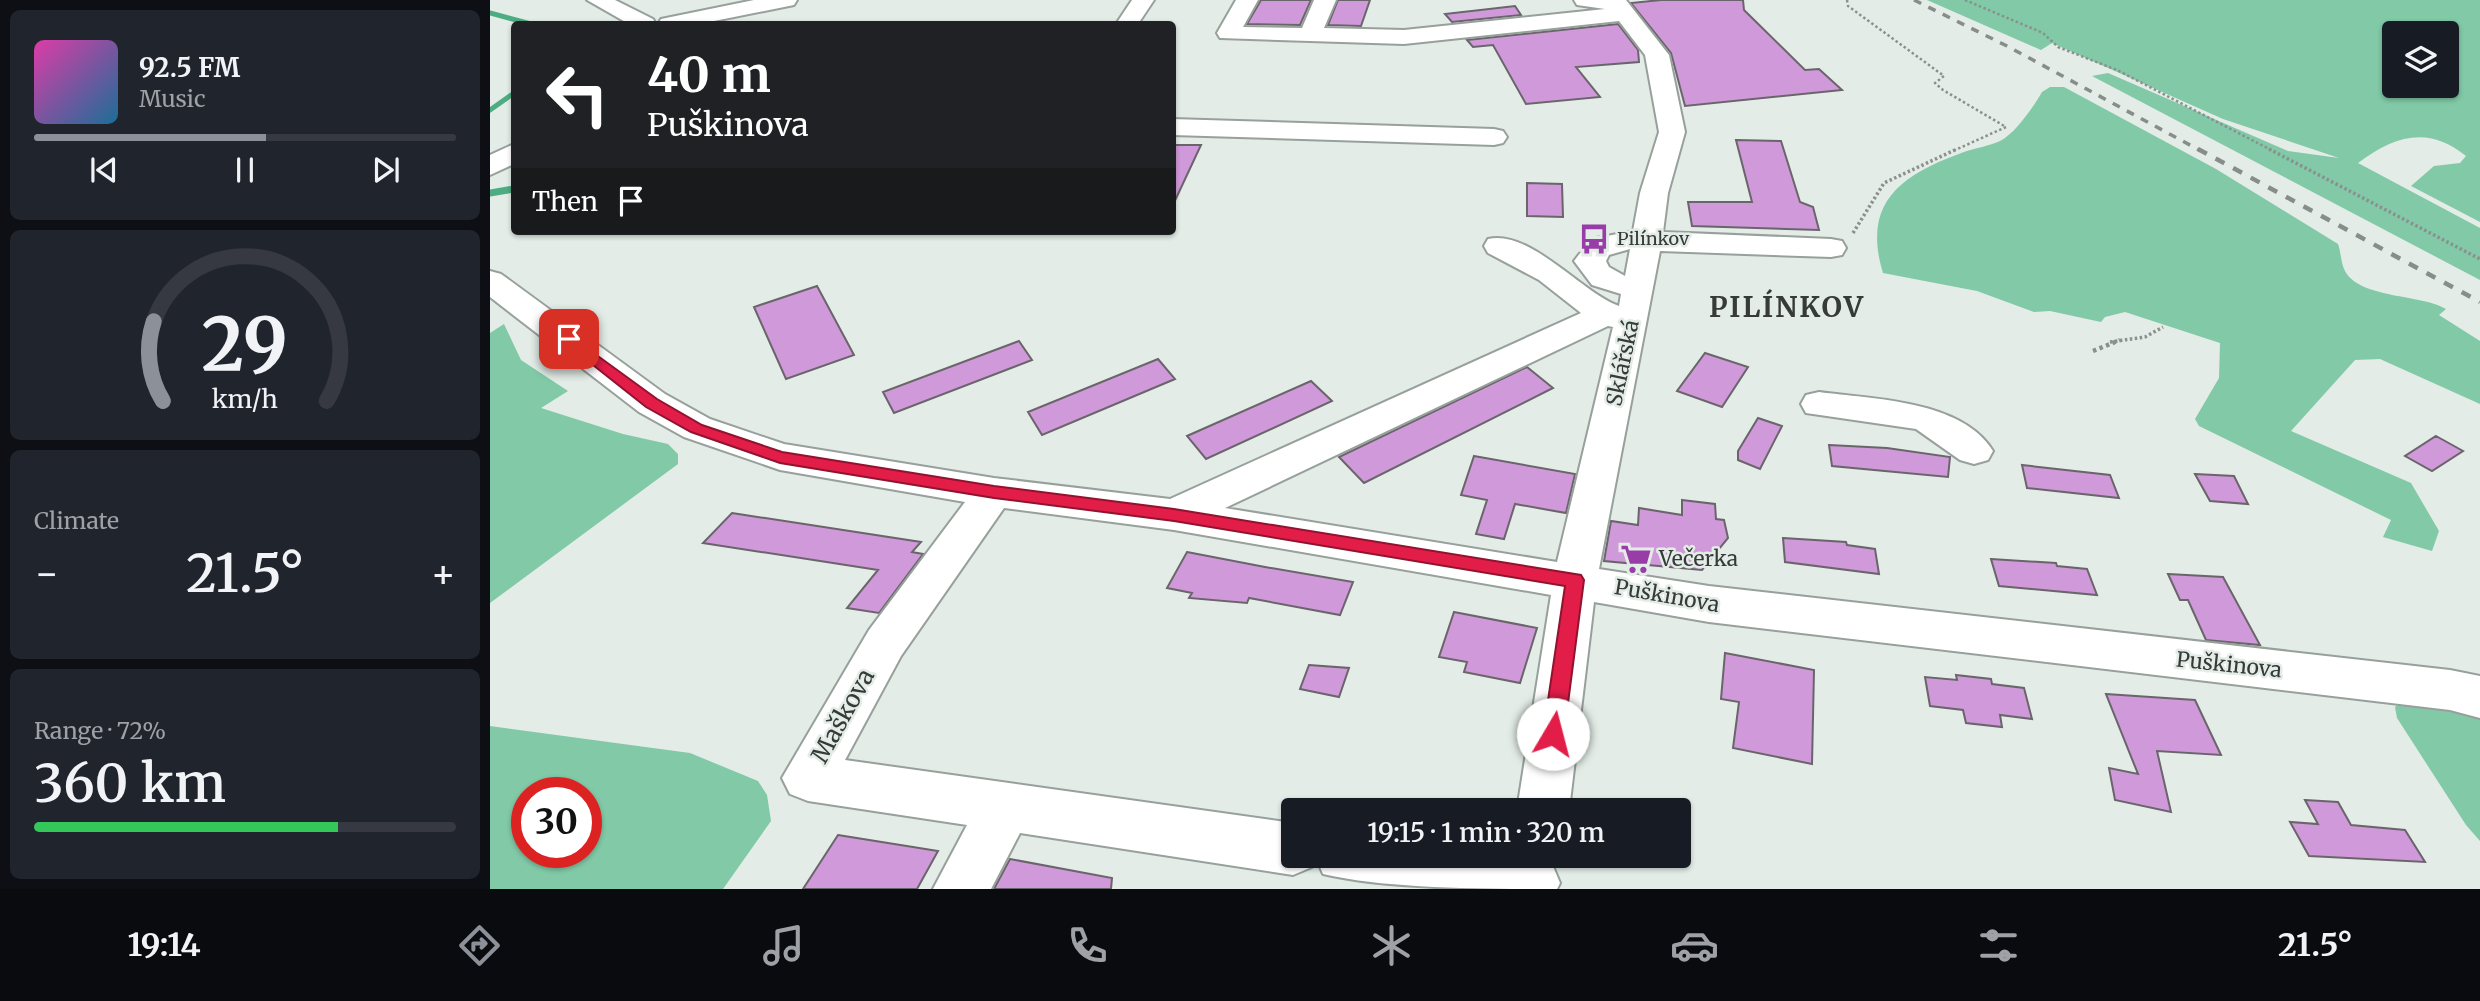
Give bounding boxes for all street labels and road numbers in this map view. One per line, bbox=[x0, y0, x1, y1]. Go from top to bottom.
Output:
street label: Sklářská bbox=[1600, 317, 1645, 408]
street label: Puškinova bbox=[1612, 573, 1722, 618]
street label: Puškinova bbox=[2175, 646, 2283, 683]
street label: Maškova bbox=[804, 663, 881, 768]

